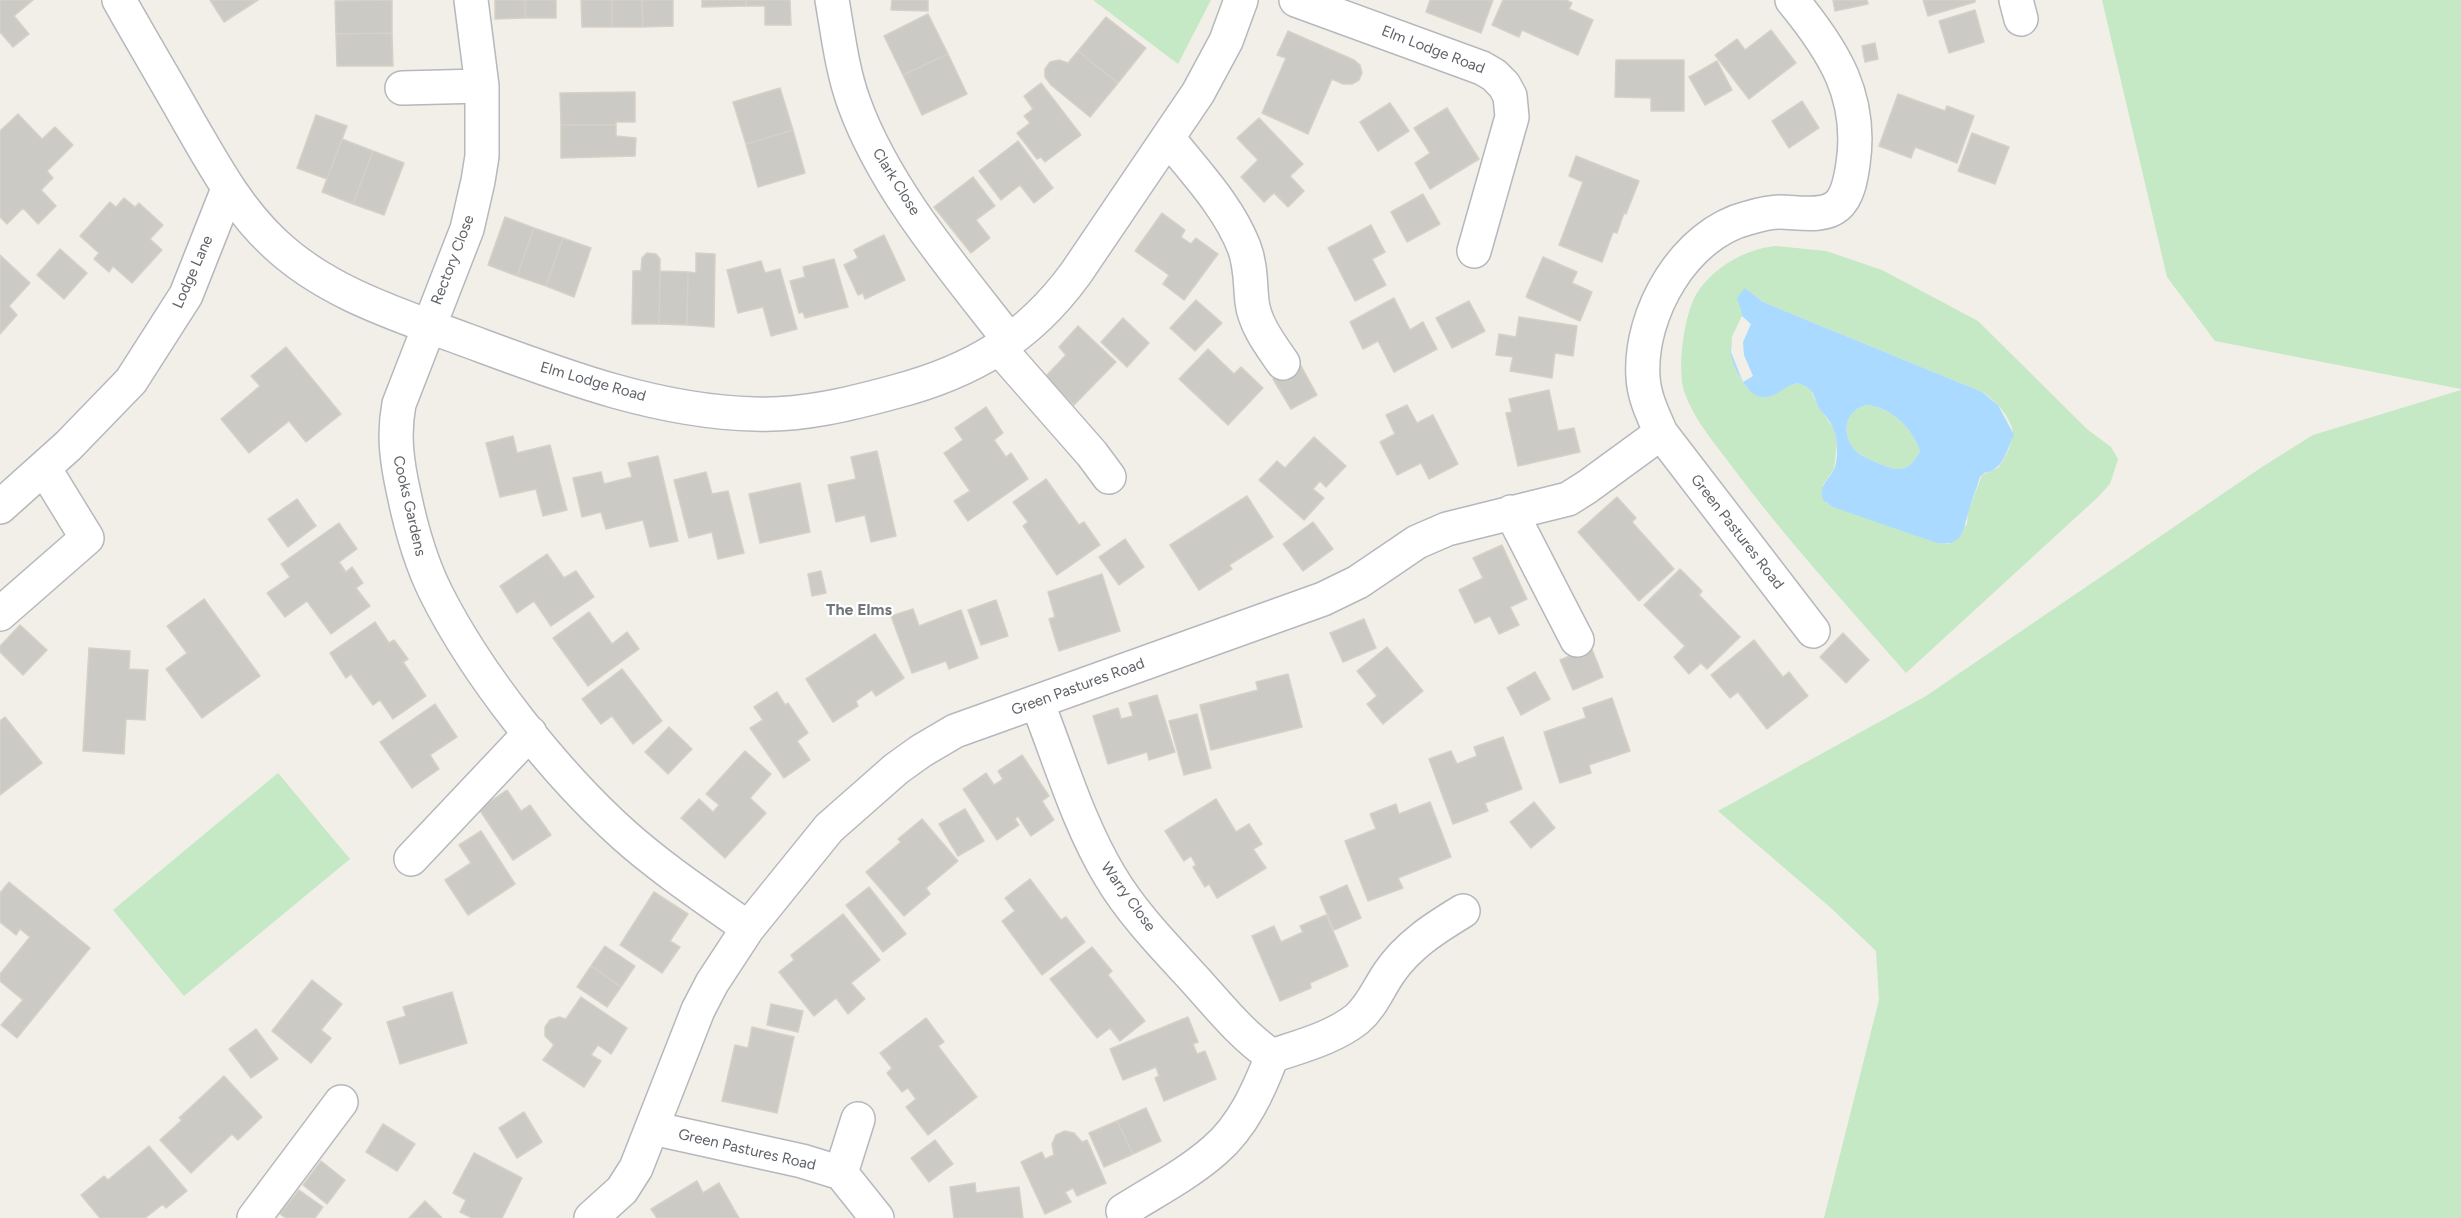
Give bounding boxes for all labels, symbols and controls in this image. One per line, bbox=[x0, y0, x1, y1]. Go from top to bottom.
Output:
street label: Elm Lodge Road bbox=[1379, 22, 1487, 78]
street label: Clark Close bbox=[868, 145, 924, 219]
street label: Rectory Close bbox=[428, 213, 478, 307]
street label: Lodge Lane bbox=[169, 233, 217, 311]
street label: Elm Lodge Road bbox=[538, 358, 648, 406]
street label: Cooks Gardens bbox=[389, 454, 429, 558]
street label: Green Pastures Road bbox=[1687, 471, 1787, 593]
district label: The Elms bbox=[826, 600, 892, 620]
street label: Green Pastures Road bbox=[1009, 654, 1147, 720]
street label: Warry Close bbox=[1097, 859, 1159, 935]
street label: Green Pastures Road bbox=[676, 1125, 818, 1175]

